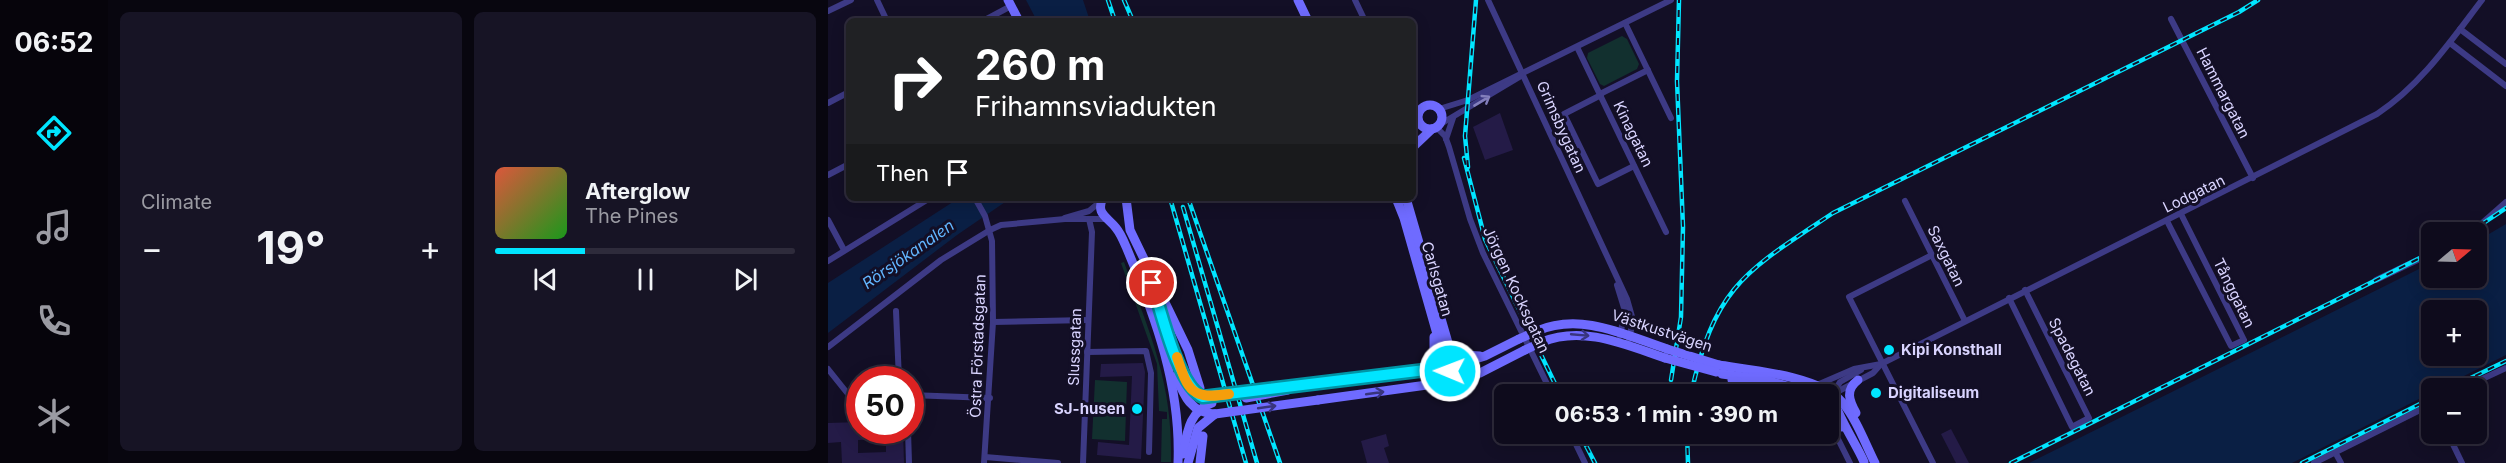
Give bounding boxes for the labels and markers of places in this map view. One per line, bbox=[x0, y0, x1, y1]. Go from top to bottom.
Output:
pin bbox=[1126, 257, 1177, 308]
place label: Kipi Konsthall bbox=[1901, 340, 2002, 359]
marker: Kipi Konsthall bbox=[1882, 343, 1896, 357]
place label: Digitaliseum bbox=[1888, 383, 1979, 402]
marker: Digitaliseum bbox=[1869, 386, 1883, 400]
place label: SJ-husen bbox=[1054, 399, 1125, 418]
marker: SJ-husen bbox=[1130, 402, 1144, 416]

